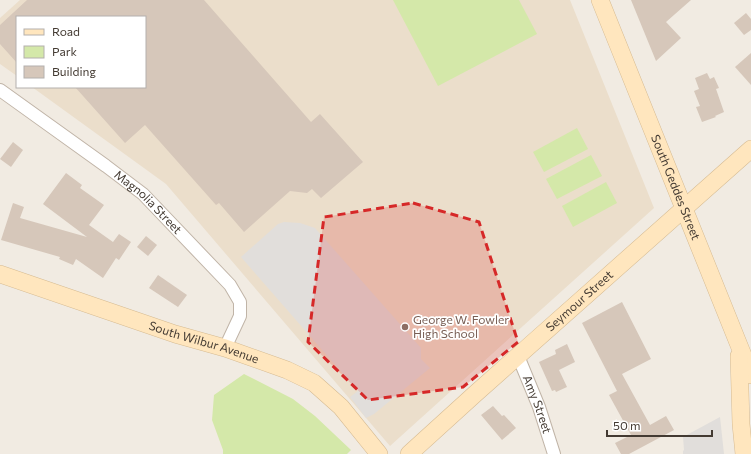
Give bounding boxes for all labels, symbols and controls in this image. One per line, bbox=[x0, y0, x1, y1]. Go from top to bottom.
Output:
legend bbox=[16, 16, 146, 88]
text: Road bbox=[52, 24, 80, 38]
text: Park bbox=[52, 44, 78, 58]
text: Building bbox=[52, 64, 96, 78]
street label: South Geddes Street bbox=[649, 132, 704, 242]
street label: Magnolia Street bbox=[112, 167, 185, 236]
street label: Seymour Street bbox=[543, 267, 615, 334]
place label: George W. Fowler High School bbox=[413, 312, 509, 340]
street label: South Wilbur Avenue bbox=[147, 318, 261, 365]
marker: George W. Fowler High School bbox=[400, 322, 410, 332]
street label: Amy Street bbox=[521, 373, 555, 435]
scale bar bbox=[607, 412, 712, 438]
text: 50 m bbox=[613, 418, 641, 432]

